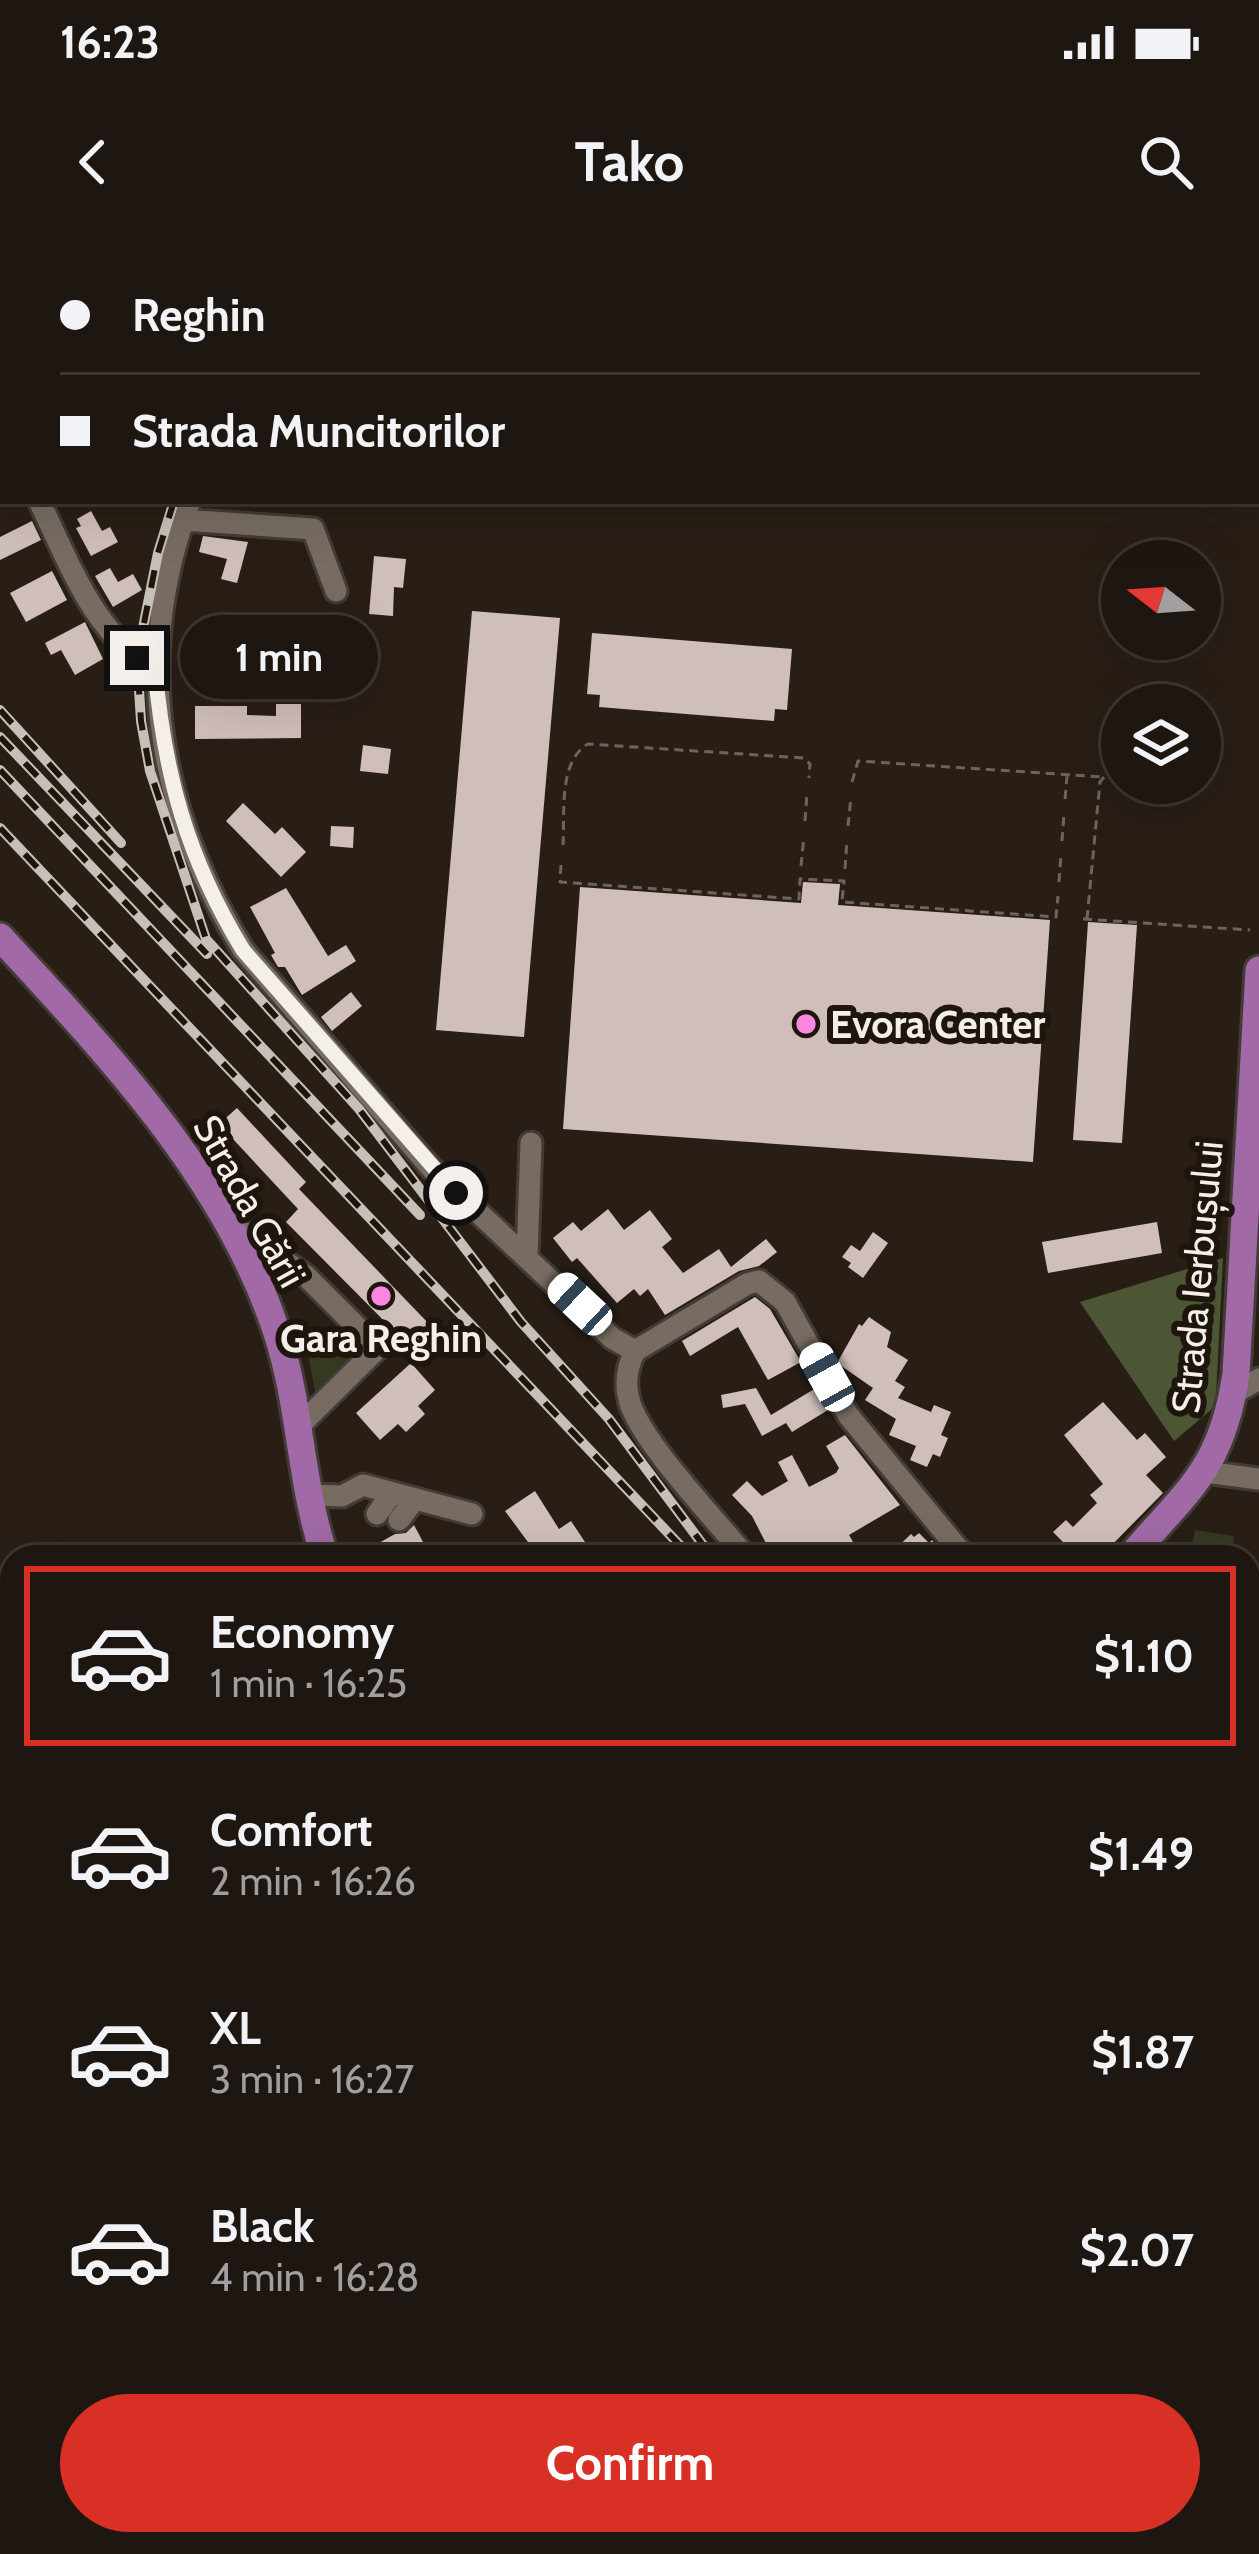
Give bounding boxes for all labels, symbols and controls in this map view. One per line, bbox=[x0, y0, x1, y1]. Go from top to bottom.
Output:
text: 16:23 bbox=[60, 15, 160, 69]
icon: back bbox=[60, 129, 126, 195]
text: Tako bbox=[575, 129, 684, 195]
icon: search bbox=[1133, 129, 1199, 195]
text: Reghin bbox=[132, 288, 265, 342]
text: Strada Muncitorilor bbox=[132, 404, 505, 458]
north arrow bbox=[1101, 540, 1221, 660]
map controls bbox=[1101, 540, 1221, 804]
callout: 1 min bbox=[179, 616, 377, 700]
route end bbox=[110, 631, 164, 685]
text: 1 min bbox=[235, 633, 323, 681]
button: layers bbox=[1101, 684, 1221, 804]
place label: Evora Center bbox=[830, 1000, 1045, 1048]
marker: Evora Center bbox=[793, 1011, 819, 1037]
street label: Strada Gării bbox=[183, 1107, 317, 1295]
street label: Strada Ierbușului bbox=[1161, 1139, 1235, 1416]
route start bbox=[429, 1166, 483, 1220]
car bbox=[541, 1266, 619, 1342]
marker: Gara Reghin bbox=[368, 1283, 394, 1309]
place label: Gara Reghin bbox=[280, 1314, 482, 1362]
car bbox=[794, 1337, 860, 1417]
icon: car bbox=[66, 1602, 174, 1710]
text: Economy bbox=[210, 1605, 394, 1659]
text: $1.10 bbox=[1094, 1629, 1194, 1683]
text: 1 min · 16:25 bbox=[210, 1659, 407, 1707]
icon: car bbox=[66, 1800, 174, 1908]
text: Comfort bbox=[210, 1803, 373, 1857]
text: $1.49 bbox=[1088, 1827, 1194, 1881]
text: 2 min · 16:26 bbox=[210, 1857, 416, 1905]
icon: car bbox=[66, 1998, 174, 2106]
text: XL bbox=[210, 2001, 261, 2055]
text: $1.87 bbox=[1091, 2025, 1194, 2079]
text: 3 min · 16:27 bbox=[210, 2055, 414, 2103]
icon: car bbox=[66, 2196, 174, 2304]
text: Black bbox=[210, 2199, 314, 2253]
text: $2.07 bbox=[1080, 2223, 1194, 2277]
text: 4 min · 16:28 bbox=[210, 2253, 419, 2301]
button: Confirm bbox=[60, 2394, 1200, 2532]

